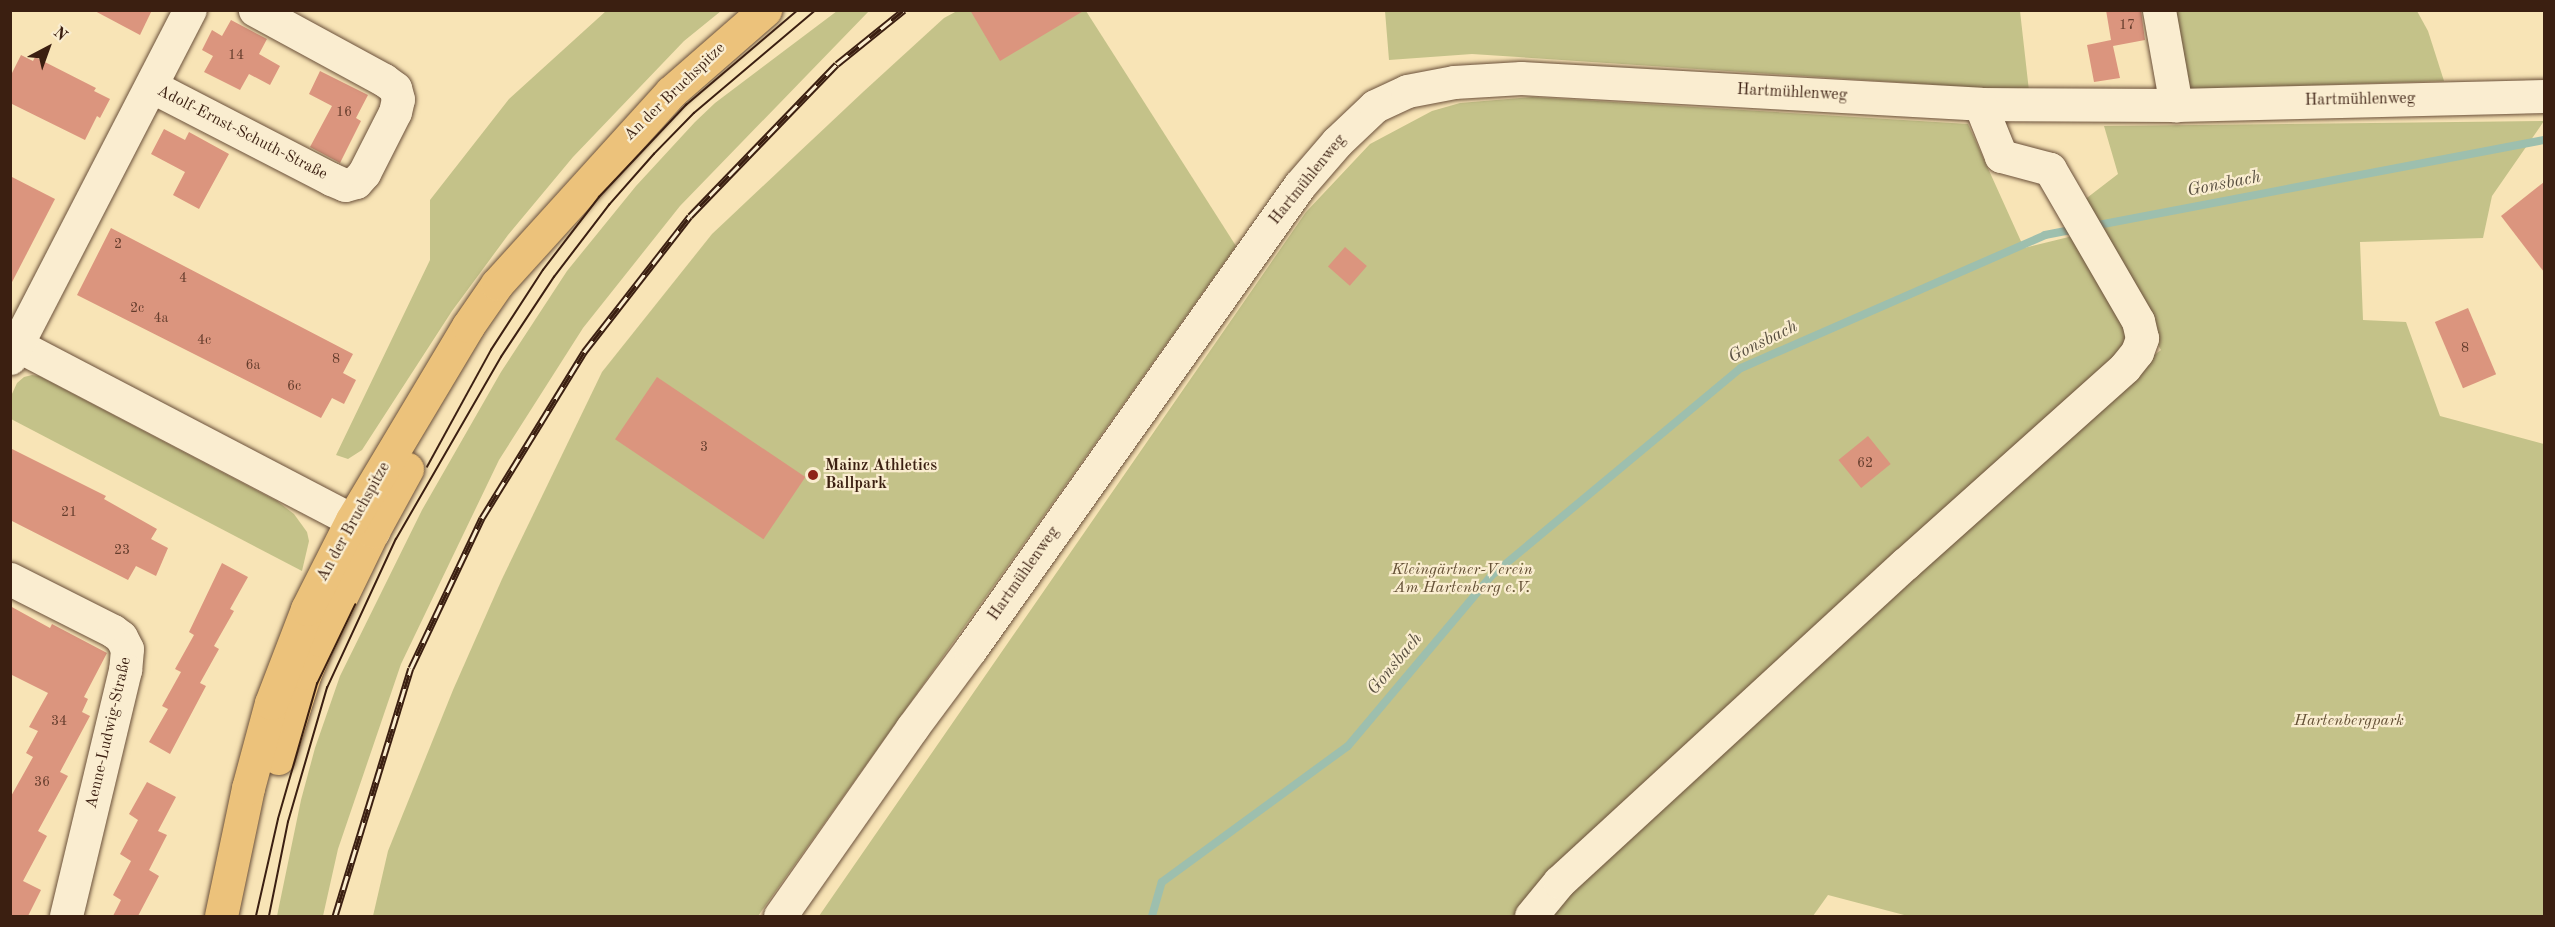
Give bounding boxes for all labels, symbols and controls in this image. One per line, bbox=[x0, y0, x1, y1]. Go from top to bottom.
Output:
house number: 17 bbox=[2119, 17, 2135, 33]
north arrow bbox=[18, 18, 78, 78]
text: N bbox=[50, 24, 70, 44]
street label: An der Bruchspitze bbox=[620, 39, 730, 145]
house number: 14 bbox=[228, 47, 244, 63]
street label: Hartmühlenweg bbox=[1736, 81, 1848, 105]
street label: Adolf-Ernst-Schuth-Straße bbox=[154, 82, 330, 184]
street label: Hartmühlenweg bbox=[2305, 89, 2415, 111]
house number: 16 bbox=[336, 104, 352, 120]
street label: Hartmühlenweg bbox=[1266, 131, 1350, 229]
water label: Gonsbach bbox=[2185, 166, 2263, 202]
house number: 2 bbox=[114, 236, 122, 252]
house number: 4 bbox=[179, 270, 187, 286]
house number: 2c bbox=[130, 300, 144, 316]
house number: 4a bbox=[153, 310, 169, 326]
water label: Gonsbach bbox=[1725, 316, 1801, 368]
house number: 4c bbox=[197, 332, 211, 348]
house number: 8 bbox=[2461, 340, 2469, 356]
house number: 8 bbox=[332, 351, 340, 367]
house number: 6a bbox=[245, 357, 261, 373]
house number: 6c bbox=[287, 378, 301, 394]
house number: 3 bbox=[700, 439, 708, 455]
house number: 62 bbox=[1857, 455, 1873, 471]
place label: Mainz Athletics Ballpark bbox=[825, 456, 937, 494]
street label: An der Bruchspitze bbox=[313, 459, 395, 585]
marker: Mainz Athletics Ballpark bbox=[806, 468, 820, 482]
house number: 21 bbox=[61, 504, 77, 520]
street label: Hartmühlenweg bbox=[984, 523, 1064, 625]
house number: 23 bbox=[114, 542, 130, 558]
park label: Kleingärtner-Verein Am Hartenberg e.V. bbox=[1391, 560, 1533, 598]
water label: Gonsbach bbox=[1363, 628, 1427, 700]
street label: Aenne-Ludwig-Straße bbox=[82, 655, 136, 811]
park label: Hartenbergpark bbox=[2294, 711, 2404, 731]
house number: 34 bbox=[51, 713, 67, 729]
house number: 36 bbox=[34, 774, 50, 790]

